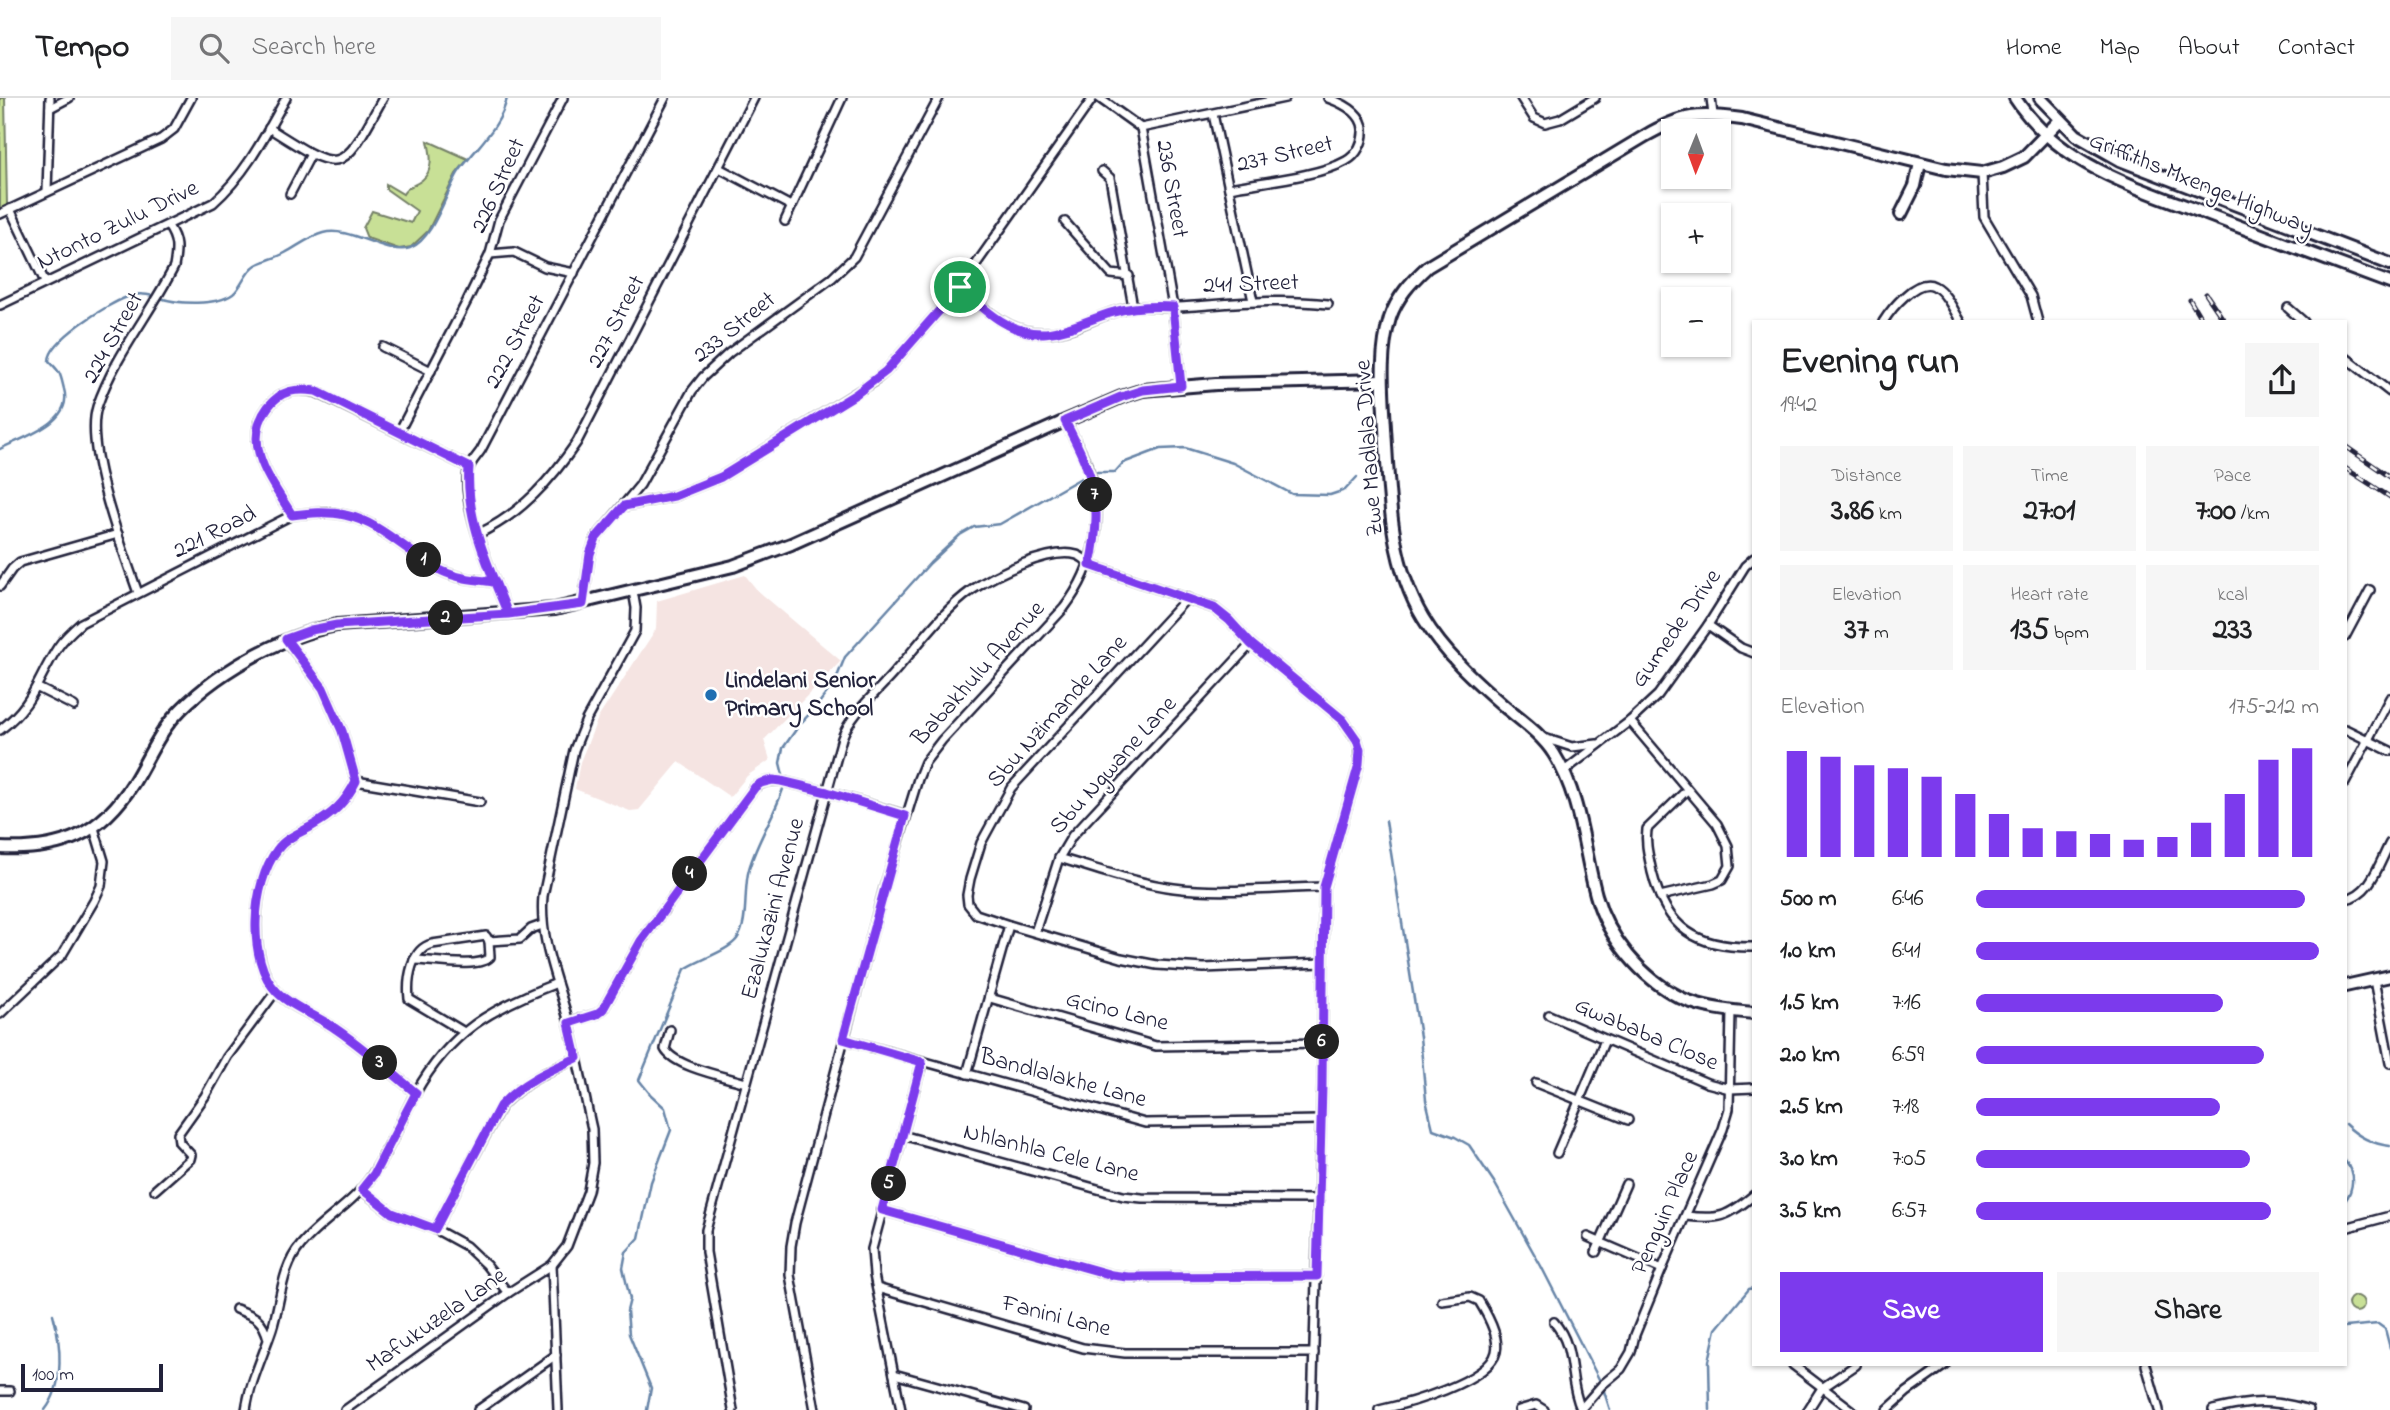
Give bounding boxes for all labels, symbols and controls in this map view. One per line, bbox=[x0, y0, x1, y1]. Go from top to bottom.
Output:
search box bbox=[171, 17, 661, 80]
text: Tempo bbox=[35, 24, 129, 72]
icon: search bbox=[195, 29, 233, 67]
text: Search here bbox=[251, 29, 376, 67]
text: Home bbox=[2006, 31, 2062, 66]
text: Map bbox=[2100, 31, 2140, 66]
text: About bbox=[2178, 31, 2240, 66]
text: Contact bbox=[2278, 31, 2355, 66]
north arrow bbox=[1661, 119, 1731, 189]
map controls bbox=[1661, 119, 1731, 357]
street label: Griffiths Mxenge Highway bbox=[2083, 124, 2319, 247]
street label: 237 Street bbox=[1233, 127, 1337, 183]
street label: 226 Street bbox=[462, 133, 536, 239]
street label: 236 Street bbox=[1145, 137, 1197, 241]
street label: Ntonto Zulu Drive bbox=[31, 172, 205, 280]
button: + bbox=[1661, 203, 1731, 273]
pin bbox=[930, 257, 990, 317]
street label: 241 Street bbox=[1202, 266, 1300, 304]
icon: arrive bbox=[941, 268, 979, 306]
street label: 227 Street bbox=[579, 269, 655, 375]
street label: 233 Street bbox=[686, 283, 784, 373]
street label: 224 Street bbox=[74, 286, 154, 390]
button: − bbox=[1661, 287, 1731, 357]
street label: 222 Street bbox=[477, 289, 555, 395]
text: Evening run bbox=[1780, 335, 1959, 391]
button: share bbox=[2245, 343, 2319, 417]
street label: Zwe Madlala Drive bbox=[1346, 358, 1394, 538]
text: 19:42 bbox=[1780, 389, 1817, 422]
text: Distance bbox=[1832, 463, 1902, 490]
text: Time bbox=[2031, 463, 2068, 490]
text: Pace bbox=[2214, 463, 2251, 490]
pin: 7 bbox=[1078, 478, 1112, 512]
text: 7 bbox=[1091, 481, 1098, 508]
text: 3.86 bbox=[1831, 490, 1874, 534]
text: 27:01 bbox=[2023, 490, 2076, 534]
text: 7:00 bbox=[2195, 490, 2236, 534]
street label: 221 Road bbox=[167, 497, 263, 569]
text: km bbox=[1874, 501, 1902, 528]
text: /km bbox=[2236, 501, 2270, 528]
pin: 1 bbox=[406, 542, 442, 578]
text: 1 bbox=[420, 546, 427, 573]
street label: Gumede Drive bbox=[1623, 562, 1731, 696]
text: Elevation bbox=[1832, 582, 1901, 609]
text: Heart rate bbox=[2011, 582, 2088, 609]
text: kcal bbox=[2217, 582, 2248, 609]
street label: Babakhulu Avenue bbox=[903, 593, 1054, 755]
pin: 2 bbox=[428, 601, 464, 636]
text: 2 bbox=[441, 604, 450, 631]
text: 37 bbox=[1844, 609, 1869, 653]
text: 135 bbox=[2010, 609, 2049, 653]
text: 233 bbox=[2213, 609, 2252, 653]
text: m bbox=[1869, 620, 1889, 647]
text: bpm bbox=[2049, 620, 2089, 647]
street label: Sbu Nzimande Lane bbox=[979, 627, 1137, 797]
place label: Lindelani Senior Primary School bbox=[725, 664, 876, 728]
marker: Lindelani Senior Primary School bbox=[703, 687, 719, 703]
street label: Sbu Ngwane Lane bbox=[1042, 689, 1186, 843]
text: Elevation bbox=[1780, 691, 1865, 724]
text: 175–212 m bbox=[2229, 691, 2319, 724]
street label: Ezalukazini Avenue bbox=[733, 814, 815, 1004]
pin: 4 bbox=[672, 856, 708, 892]
text: 4 bbox=[686, 860, 693, 887]
text: 500 m bbox=[1780, 883, 1837, 916]
text: 6:46 bbox=[1892, 883, 1924, 916]
text: 1.0 km bbox=[1780, 935, 1836, 968]
text: 6:41 bbox=[1892, 935, 1921, 968]
street label: Gcino Lane bbox=[1062, 982, 1172, 1042]
text: 1.5 km bbox=[1780, 987, 1839, 1020]
text: 7:16 bbox=[1892, 987, 1921, 1020]
street label: Gwababa Close bbox=[1568, 989, 1724, 1081]
pin: 6 bbox=[1304, 1024, 1340, 1060]
text: 6 bbox=[1317, 1028, 1326, 1055]
text: 2.0 km bbox=[1780, 1039, 1840, 1072]
text: 6:59 bbox=[1892, 1039, 1924, 1072]
street label: Bandlalakhe Lane bbox=[975, 1040, 1151, 1118]
pin: 3 bbox=[362, 1046, 398, 1080]
text: 3 bbox=[376, 1049, 383, 1076]
text: 2.5 km bbox=[1780, 1091, 1843, 1124]
text: 7:18 bbox=[1892, 1091, 1919, 1124]
street label: Nhlanhla Cele Lane bbox=[959, 1115, 1143, 1193]
text: 3.0 km bbox=[1780, 1143, 1838, 1176]
text: 7:05 bbox=[1892, 1143, 1927, 1176]
street label: Penguin Place bbox=[1623, 1145, 1709, 1281]
pin: 5 bbox=[872, 1166, 906, 1202]
text: 5 bbox=[883, 1170, 894, 1197]
text: 3.5 km bbox=[1780, 1195, 1841, 1228]
text: 6:57 bbox=[1892, 1195, 1927, 1228]
street label: Mafukuzela Lane bbox=[359, 1259, 515, 1383]
button: Save bbox=[1780, 1272, 2043, 1352]
button: Share bbox=[2057, 1272, 2319, 1352]
street label: Fanini Lane bbox=[997, 1286, 1114, 1347]
scale bar bbox=[21, 1361, 163, 1393]
text: 100 m bbox=[32, 1362, 74, 1389]

